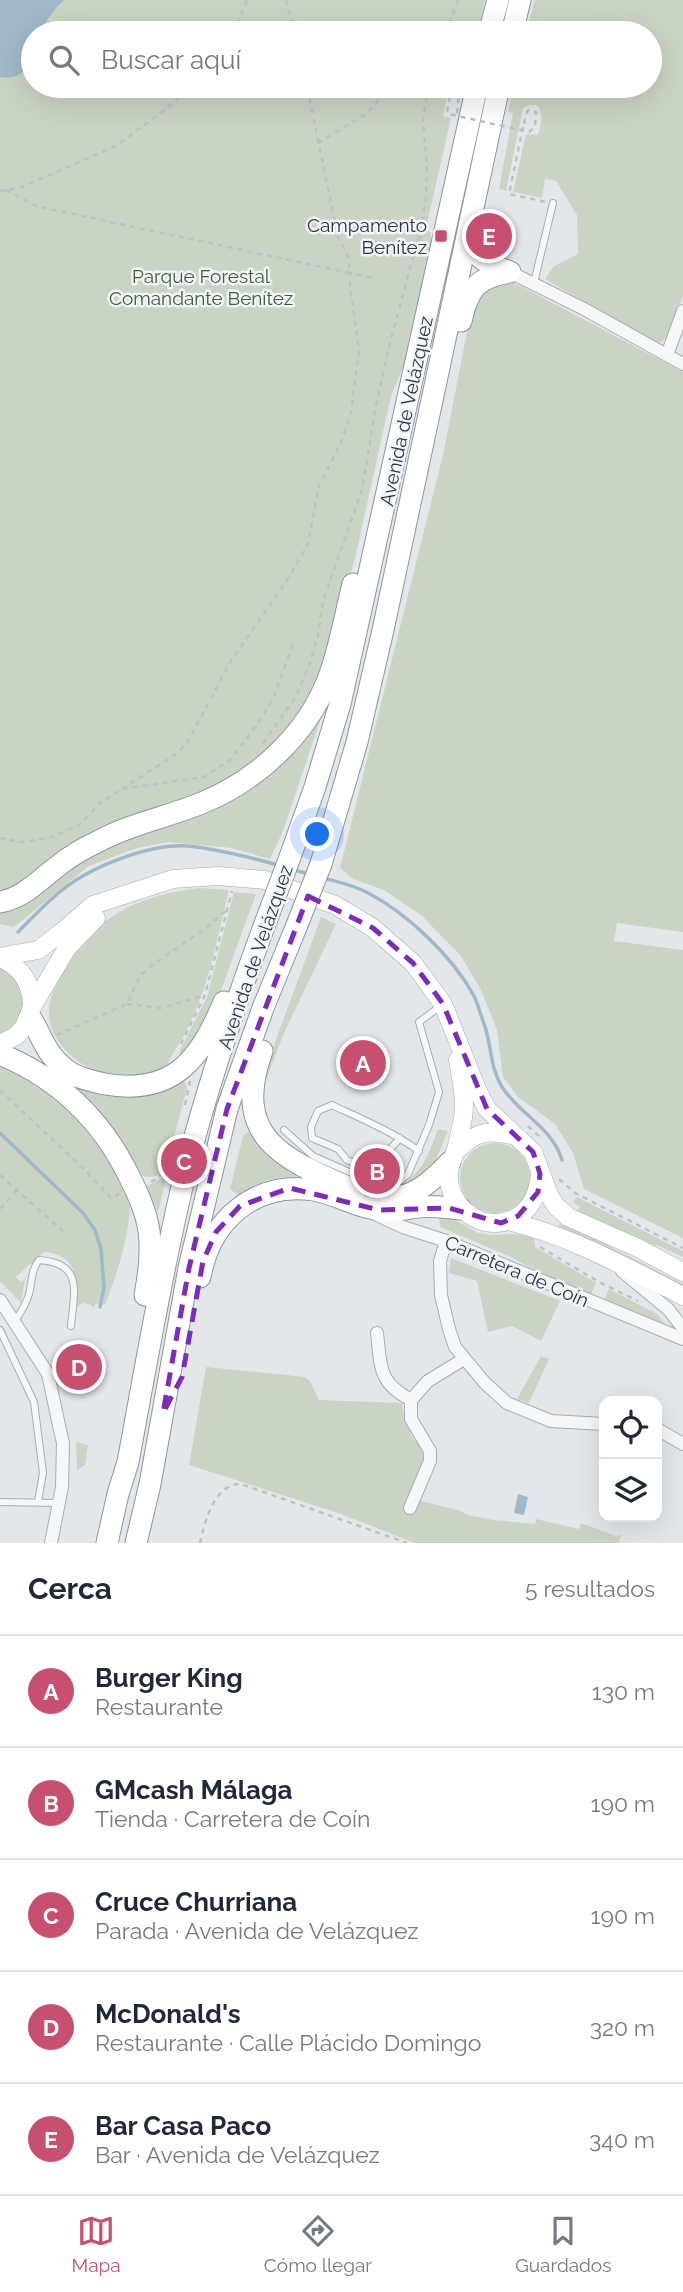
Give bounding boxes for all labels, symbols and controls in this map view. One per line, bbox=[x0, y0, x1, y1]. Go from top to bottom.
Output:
search box bbox=[21, 21, 662, 98]
icon: search bbox=[45, 41, 83, 79]
text: Buscar aquí bbox=[101, 45, 241, 75]
pin: E bbox=[466, 210, 512, 262]
place label: Campamento Benítez bbox=[307, 214, 427, 258]
marker: Campamento Benítez bbox=[433, 228, 449, 244]
park label: Parque Forestal Comandante Benítez bbox=[109, 265, 293, 309]
street label: Avenida de Velázquez bbox=[375, 314, 437, 508]
your location bbox=[300, 817, 334, 851]
street label: Avenida de Velázquez bbox=[213, 862, 297, 1052]
pin: A bbox=[340, 1037, 386, 1089]
pin: C bbox=[161, 1135, 207, 1187]
pin: B bbox=[354, 1145, 400, 1197]
street label: Carretera de Coín bbox=[442, 1231, 592, 1311]
pin: D bbox=[56, 1341, 102, 1393]
map controls bbox=[599, 1396, 662, 1522]
button: locate bbox=[599, 1396, 662, 1459]
button: layers bbox=[599, 1459, 662, 1522]
text: Cerca bbox=[28, 1571, 112, 1606]
text: 5 resultados bbox=[525, 1575, 655, 1602]
text: Burger King bbox=[95, 1663, 243, 1693]
text: A bbox=[43, 1678, 59, 1705]
text: 130 m bbox=[592, 1678, 655, 1705]
text: Restaurante bbox=[95, 1693, 223, 1720]
text: GMcash Málaga bbox=[95, 1775, 292, 1805]
text: B bbox=[43, 1790, 59, 1817]
text: 190 m bbox=[591, 1790, 655, 1817]
text: Tienda · Carretera de Coín bbox=[95, 1805, 370, 1832]
text: Cruce Churriana bbox=[95, 1887, 297, 1917]
text: C bbox=[43, 1902, 59, 1929]
text: 190 m bbox=[591, 1902, 655, 1929]
text: Parada · Avenida de Velázquez bbox=[95, 1917, 419, 1944]
text: McDonald's bbox=[95, 1999, 241, 2029]
text: D bbox=[43, 2014, 59, 2041]
text: 320 m bbox=[590, 2014, 655, 2041]
text: Restaurante · Calle Plácido Domingo bbox=[95, 2029, 481, 2056]
text: Bar Casa Paco bbox=[95, 2111, 271, 2141]
text: E bbox=[44, 2126, 58, 2153]
text: 340 m bbox=[589, 2126, 655, 2153]
text: Bar · Avenida de Velázquez bbox=[95, 2141, 380, 2168]
tab: Mapa bbox=[72, 2212, 121, 2276]
tab: Cómo llegar bbox=[264, 2212, 372, 2276]
tab: Guardados bbox=[515, 2212, 611, 2276]

